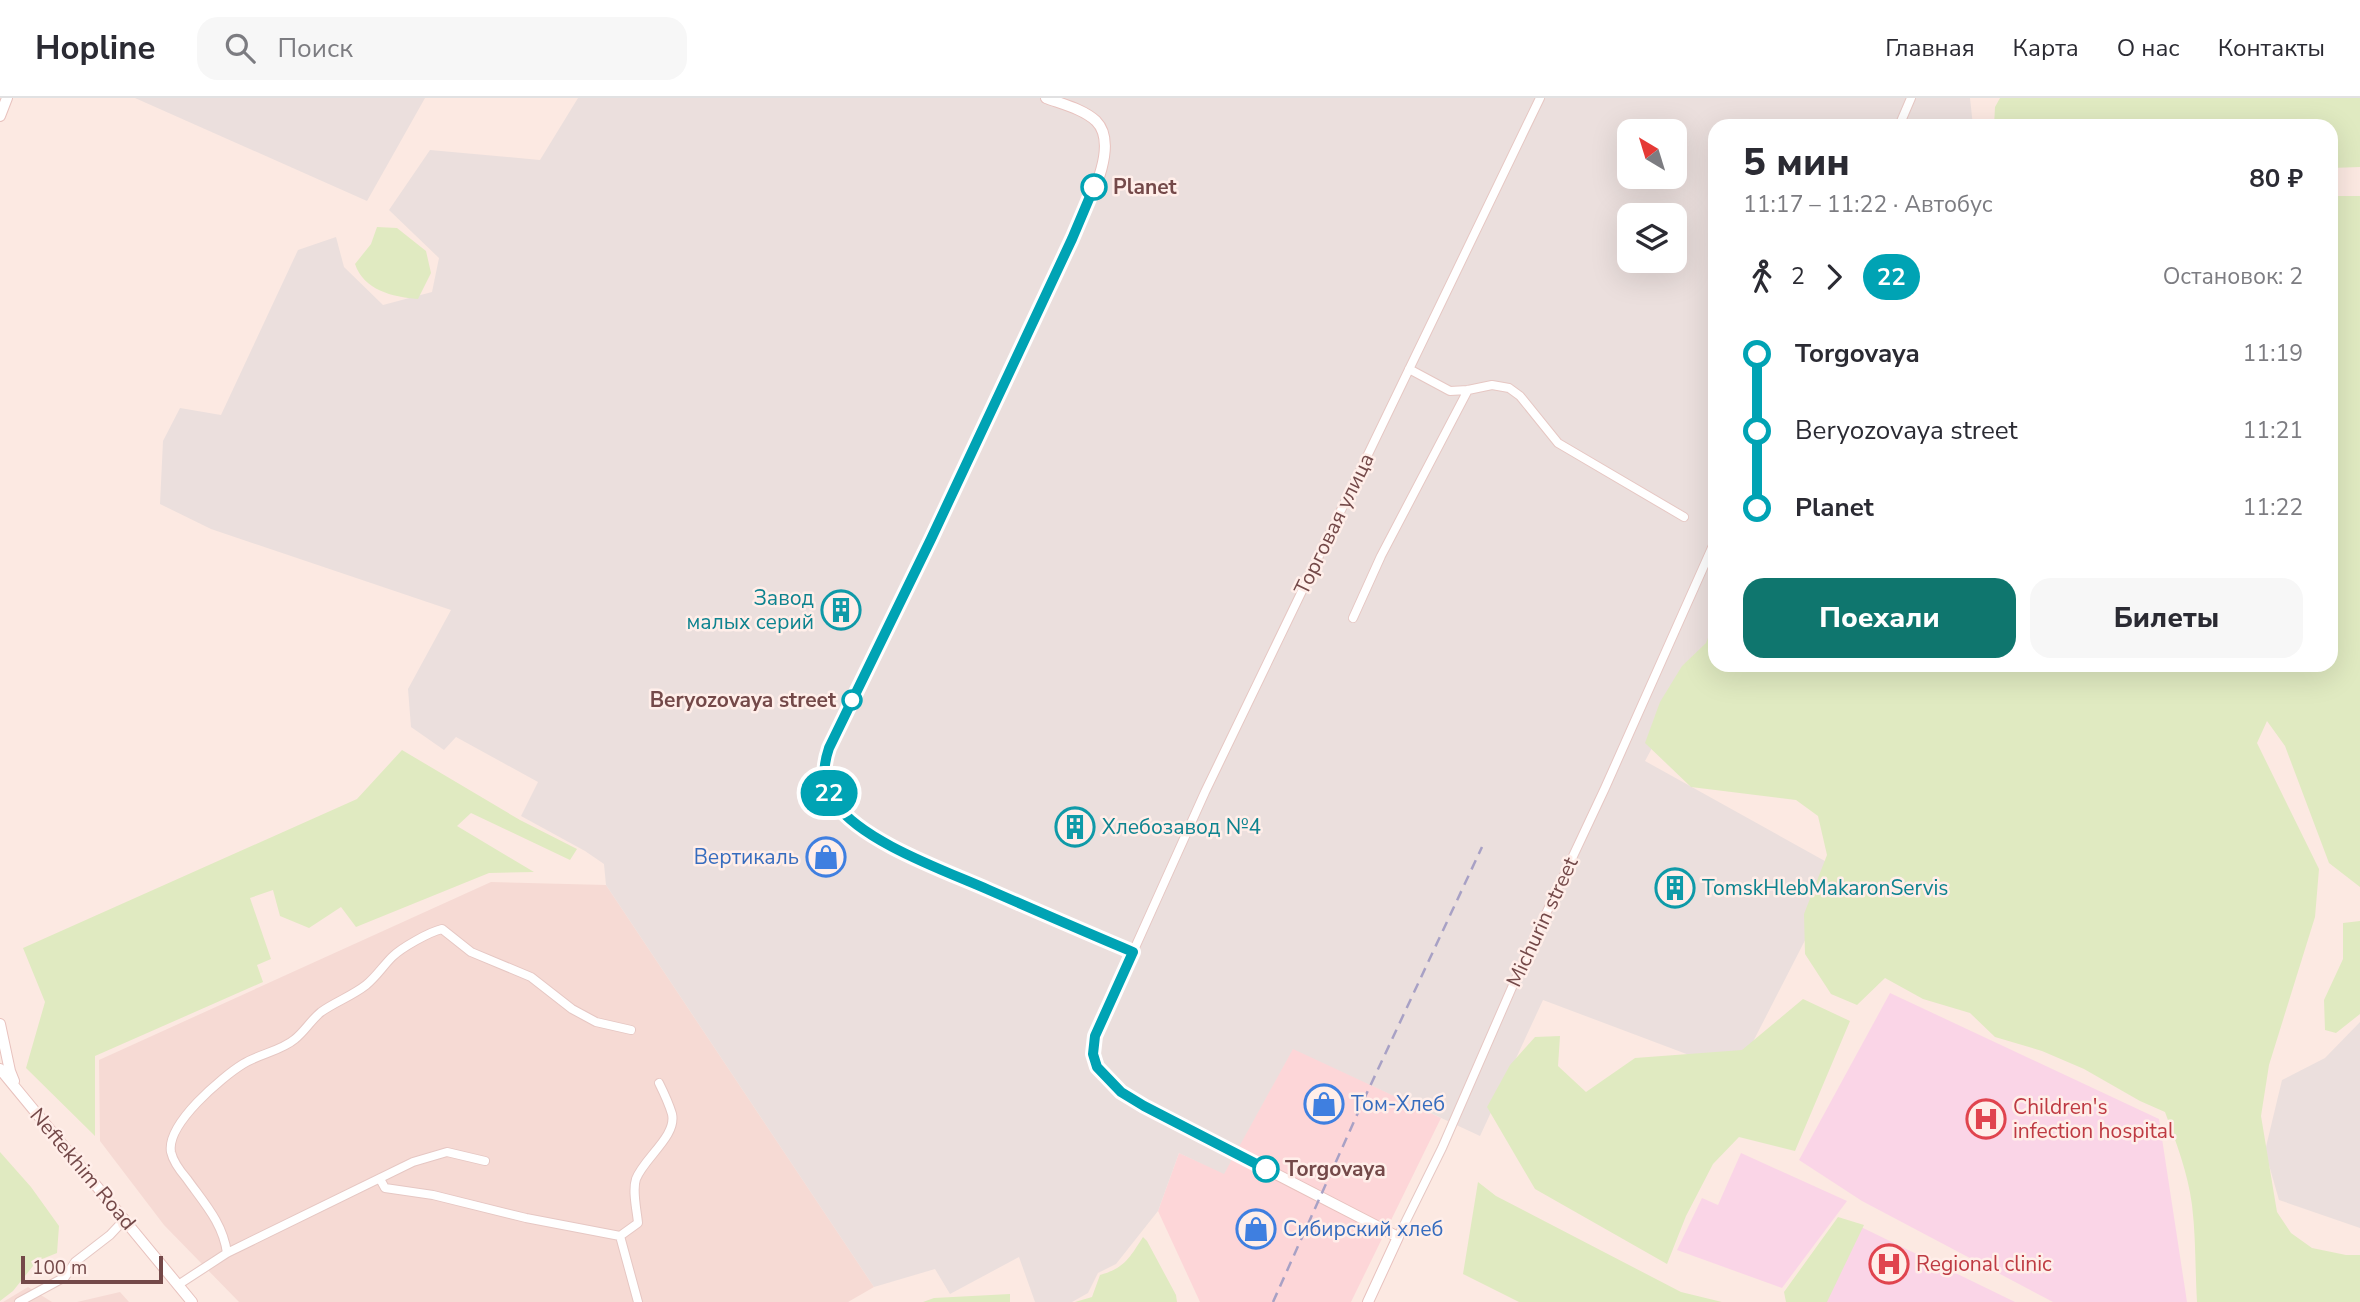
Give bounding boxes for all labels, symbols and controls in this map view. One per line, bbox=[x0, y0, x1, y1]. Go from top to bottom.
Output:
search box bbox=[197, 17, 687, 80]
text: Hopline bbox=[35, 26, 155, 71]
icon: search bbox=[221, 29, 259, 67]
text: Поиск bbox=[277, 31, 353, 66]
text: Главная bbox=[1885, 32, 1975, 64]
text: Карта bbox=[2013, 32, 2079, 64]
text: О нас bbox=[2117, 32, 2180, 64]
text: Контакты bbox=[2218, 32, 2325, 64]
north arrow bbox=[1617, 119, 1687, 189]
map controls bbox=[1617, 119, 1687, 273]
text: 5 мин bbox=[1743, 137, 1850, 188]
text: 80 ₽ bbox=[2249, 161, 2303, 196]
place label: Planet bbox=[1113, 173, 1178, 201]
marker: Planet bbox=[1081, 174, 1107, 200]
text: 11:17 – 11:22 · Автобус bbox=[1743, 189, 1993, 220]
button: layers bbox=[1617, 203, 1687, 273]
icon: walk bbox=[1743, 258, 1781, 296]
icon: forward bbox=[1815, 258, 1853, 296]
text: 2 bbox=[1791, 261, 1805, 292]
text: 22 bbox=[1877, 261, 1906, 293]
text: Остановок: 2 bbox=[2163, 261, 2303, 292]
text: Torgovaya bbox=[1795, 336, 1920, 371]
text: 11:19 bbox=[2243, 338, 2303, 369]
text: Beryozovaya street bbox=[1795, 413, 2018, 448]
text: 11:21 bbox=[2243, 415, 2303, 446]
street label: Торговая улица bbox=[1288, 448, 1380, 600]
text: Planet bbox=[1795, 490, 1874, 525]
text: 11:22 bbox=[2243, 492, 2303, 523]
button: Поехали bbox=[1743, 578, 2016, 658]
button: Билеты bbox=[2030, 578, 2303, 658]
place label: Завод малых серий bbox=[687, 584, 814, 636]
building icon: Завод малых серий bbox=[820, 589, 862, 631]
place label: Beryozovaya street bbox=[650, 686, 837, 714]
marker: Beryozovaya street bbox=[842, 690, 862, 710]
line badge: 22 bbox=[798, 770, 860, 816]
text: 22 bbox=[815, 777, 843, 809]
building icon: Хлебозавод №4 bbox=[1054, 806, 1096, 848]
place label: Хлебозавод №4 bbox=[1102, 813, 1261, 841]
shop icon: Вертикаль bbox=[805, 836, 847, 878]
place label: Вертикаль bbox=[694, 843, 799, 871]
street label: Michurin street bbox=[1500, 852, 1585, 992]
building icon: TomskHlebMakaronServis bbox=[1654, 867, 1696, 909]
place label: TomskHlebMakaronServis bbox=[1702, 874, 1948, 902]
shop icon: Том-Хлеб bbox=[1303, 1083, 1345, 1125]
place label: Том-Хлеб bbox=[1351, 1090, 1445, 1118]
place label: Children's infection hospital bbox=[2013, 1093, 2175, 1145]
hospital icon: Children's infection hospital bbox=[1965, 1098, 2007, 1140]
street label: Neftekhim Road bbox=[24, 1102, 142, 1236]
place label: Torgovaya bbox=[1285, 1155, 1386, 1183]
marker: Torgovaya bbox=[1253, 1156, 1279, 1182]
shop icon: Сибирский хлеб bbox=[1235, 1208, 1277, 1250]
place label: Сибирский хлеб bbox=[1283, 1215, 1443, 1243]
hospital icon: Regional clinic bbox=[1868, 1243, 1910, 1285]
place label: Regional clinic bbox=[1916, 1250, 2052, 1278]
scale bar bbox=[21, 1253, 163, 1285]
text: 100 m bbox=[32, 1255, 87, 1281]

